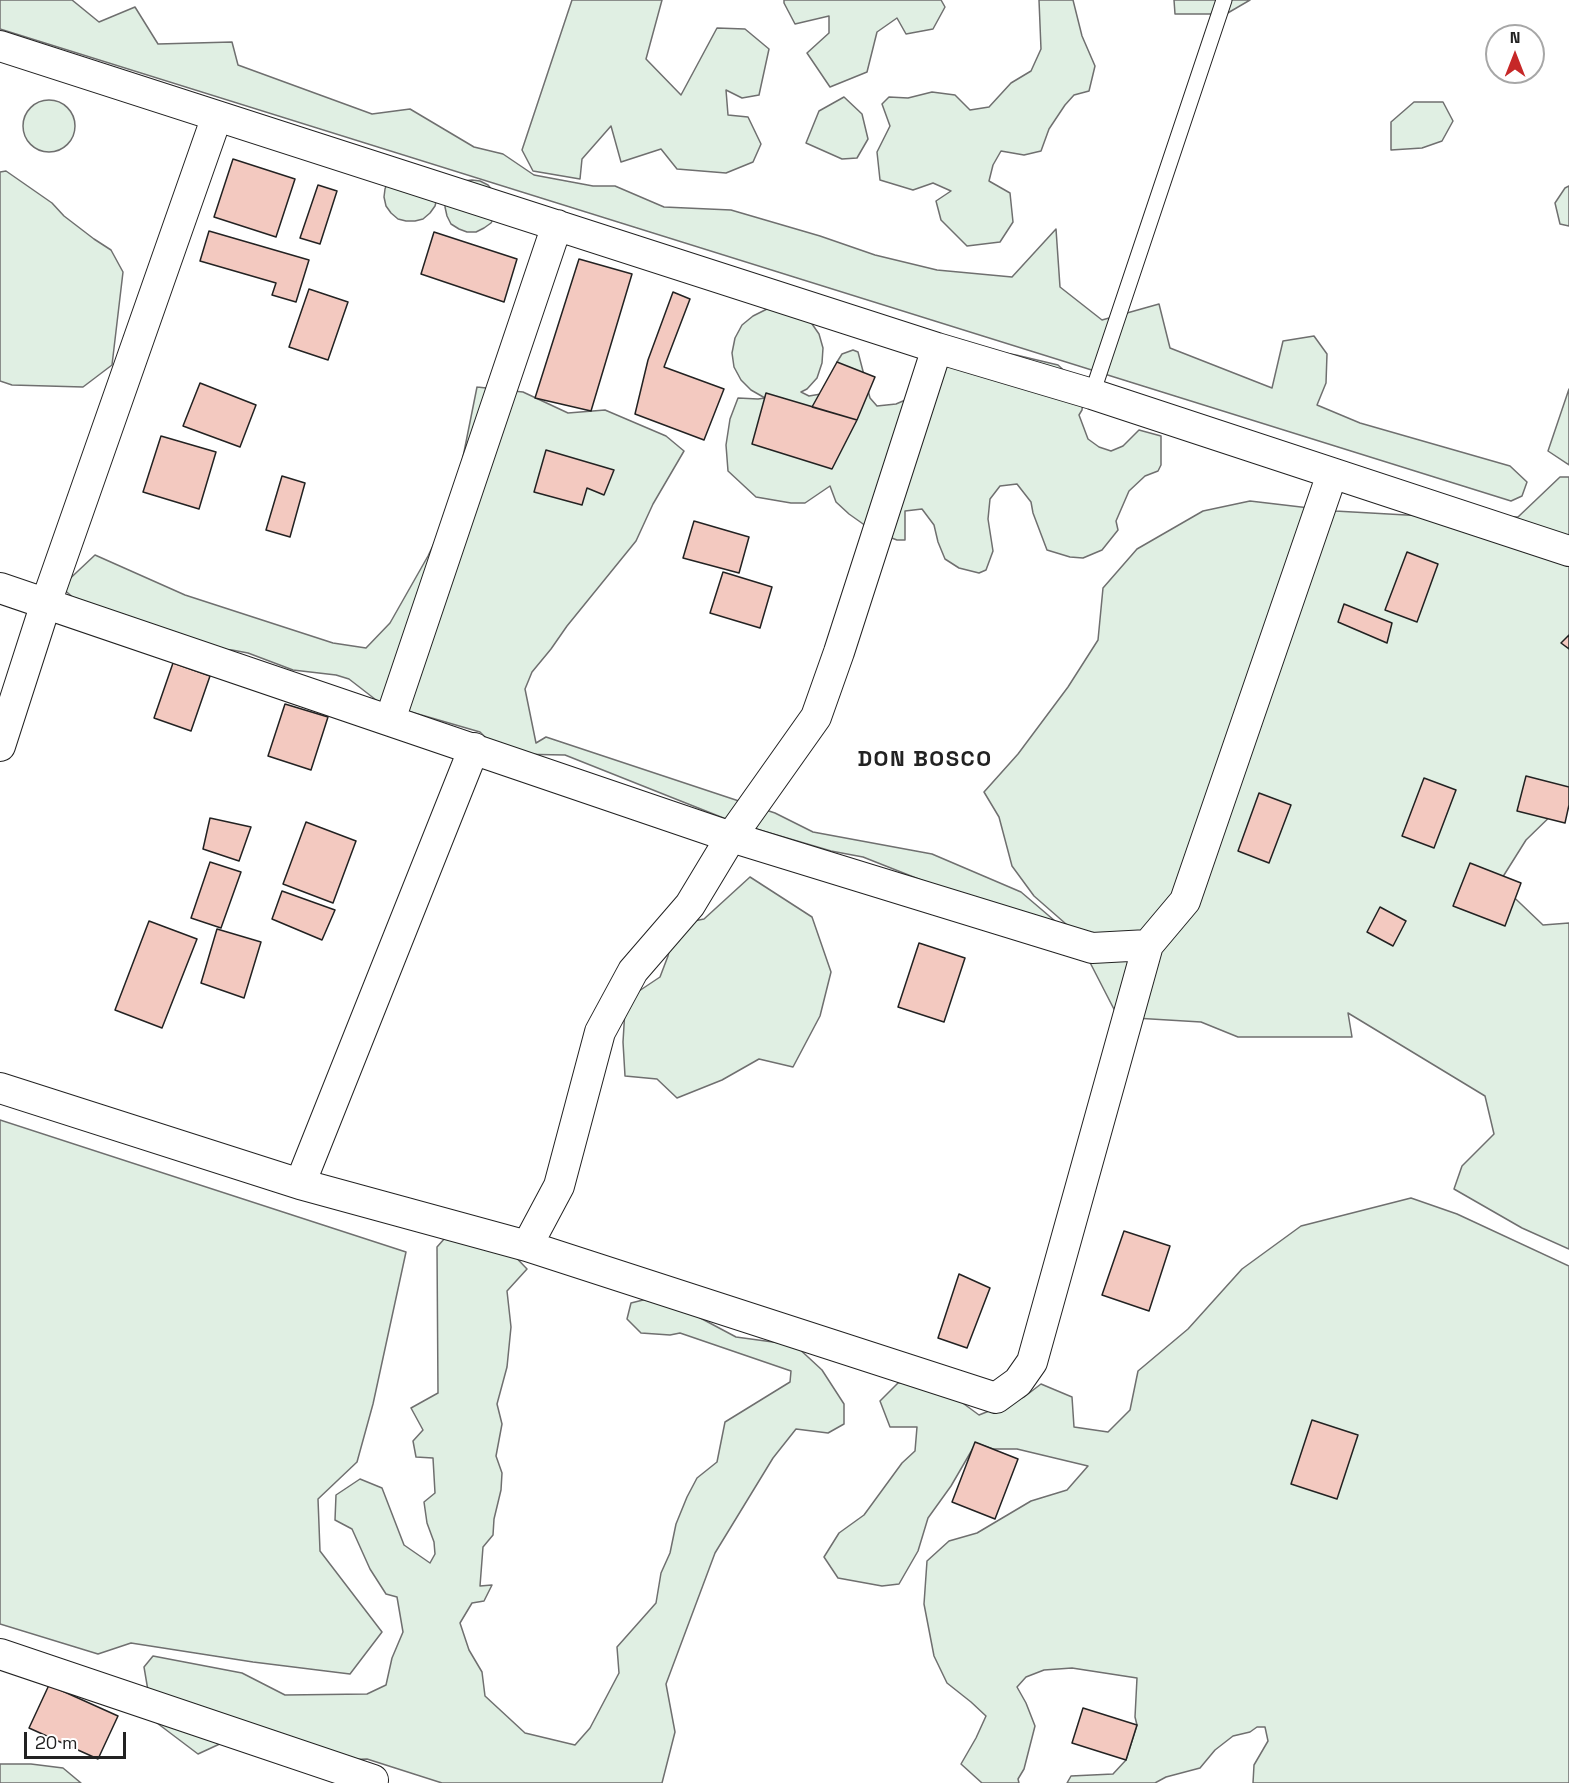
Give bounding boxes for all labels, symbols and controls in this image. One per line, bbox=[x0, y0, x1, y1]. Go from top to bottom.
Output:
north arrow bbox=[1485, 24, 1545, 84]
text: N bbox=[1510, 27, 1520, 48]
district label: DON BOSCO bbox=[857, 747, 993, 773]
scale bar bbox=[27, 1720, 129, 1758]
text: 20 m bbox=[35, 1731, 78, 1754]

